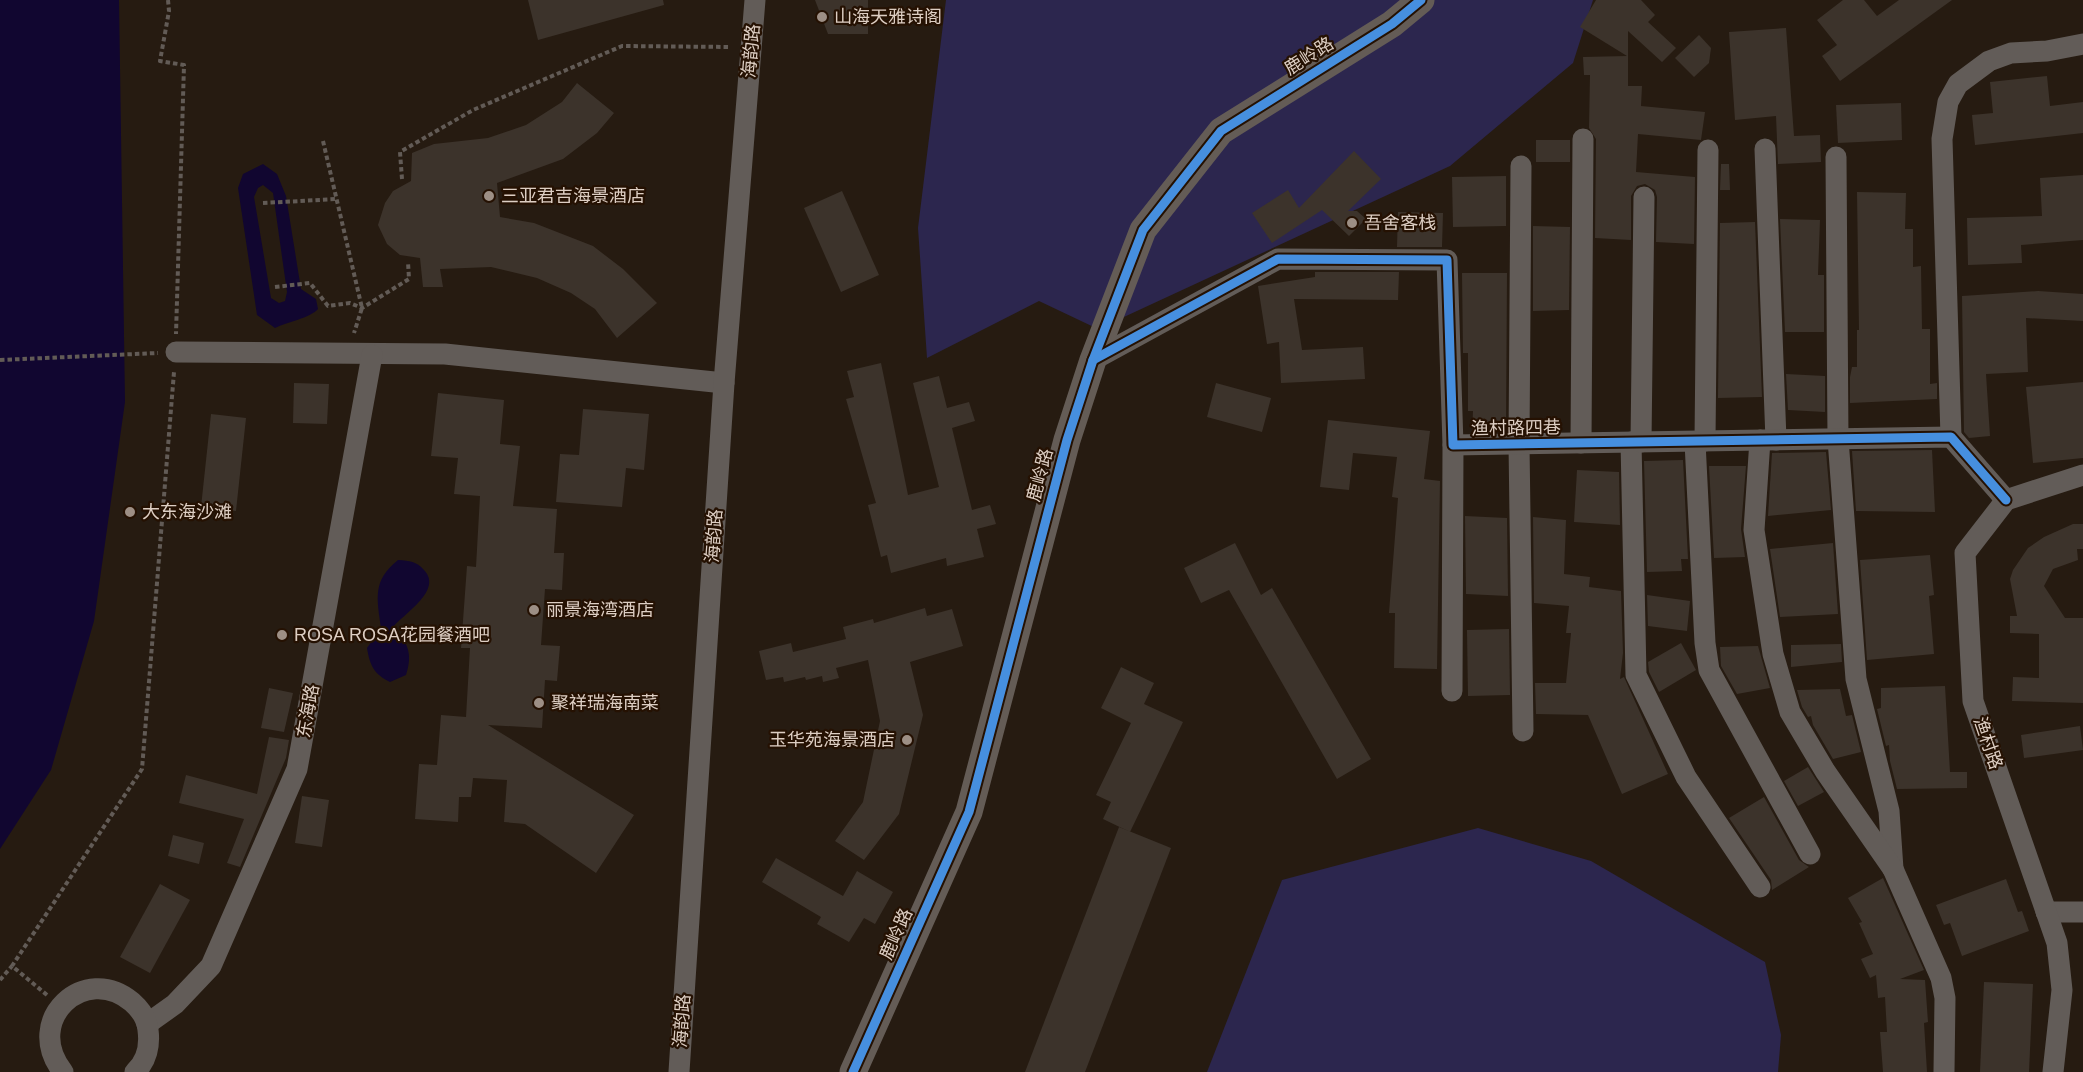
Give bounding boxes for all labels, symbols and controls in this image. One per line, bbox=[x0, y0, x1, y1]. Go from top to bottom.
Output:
place label: 山海天雅诗阁 bbox=[834, 7, 942, 27]
marker: 山海天雅诗阁 bbox=[815, 10, 829, 24]
street label: 海韵路 bbox=[739, 23, 763, 79]
street label: 鹿岭路 bbox=[1281, 33, 1337, 79]
place label: 三亚君吉海景酒店 bbox=[501, 186, 645, 206]
marker: 三亚君吉海景酒店 bbox=[482, 189, 496, 203]
place label: 吾舍客栈 bbox=[1364, 213, 1436, 233]
marker: 吾舍客栈 bbox=[1345, 216, 1359, 230]
street label: 渔村路四巷 bbox=[1471, 417, 1561, 439]
street label: 鹿岭路 bbox=[1023, 446, 1057, 504]
place label: 大东海沙滩 bbox=[142, 502, 232, 522]
marker: 大东海沙滩 bbox=[123, 505, 137, 519]
street label: 海韵路 bbox=[702, 508, 726, 564]
place label: 丽景海湾酒店 bbox=[546, 600, 654, 620]
marker: 丽景海湾酒店 bbox=[527, 603, 541, 617]
place label: ROSA ROSA花园餐酒吧 bbox=[294, 625, 490, 645]
marker: ROSA ROSA花园餐酒吧 bbox=[275, 628, 289, 642]
street label: 东海路 bbox=[293, 683, 323, 739]
place label: 聚祥瑞海南菜 bbox=[551, 693, 659, 713]
marker: 聚祥瑞海南菜 bbox=[532, 696, 546, 710]
street label: 渔村路 bbox=[1970, 714, 2006, 772]
place label: 玉华苑海景酒店 bbox=[769, 730, 895, 750]
marker: 玉华苑海景酒店 bbox=[900, 733, 914, 747]
street label: 鹿岭路 bbox=[876, 905, 916, 963]
street label: 海韵路 bbox=[670, 993, 694, 1049]

